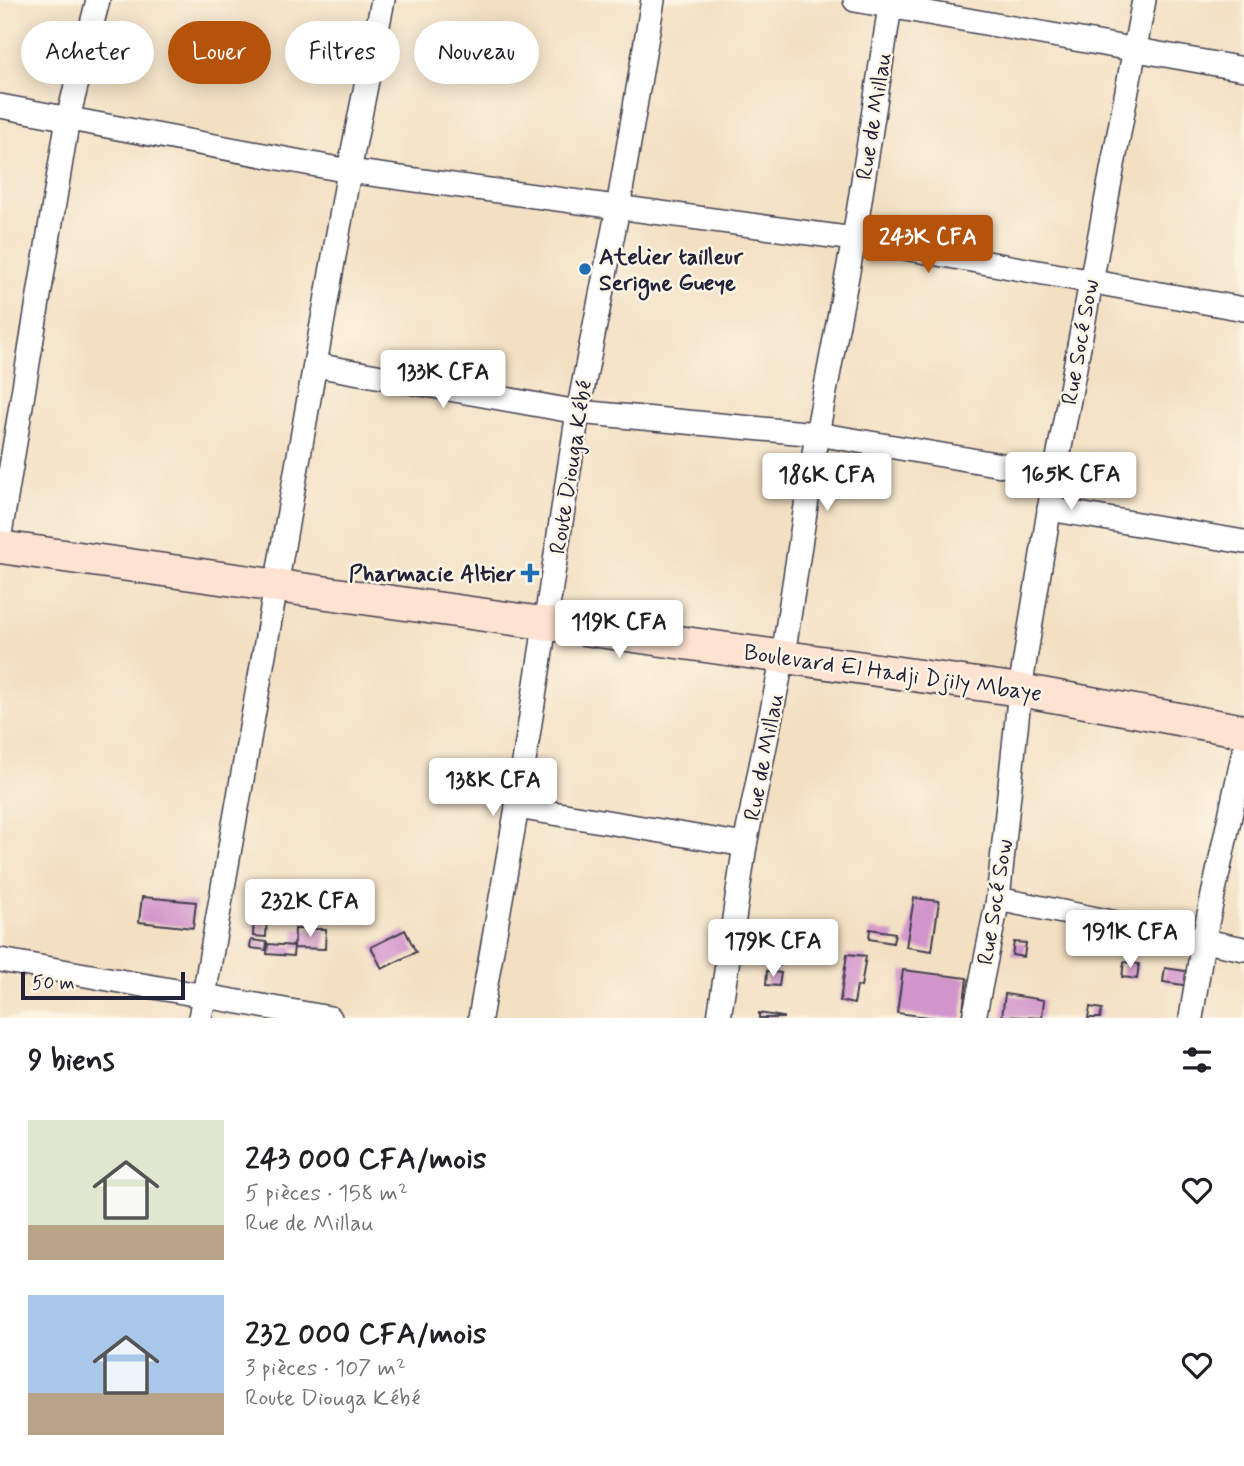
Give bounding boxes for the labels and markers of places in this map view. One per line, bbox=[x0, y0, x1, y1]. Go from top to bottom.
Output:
pin: 243K CFA bbox=[856, 216, 1000, 275]
place label: Atelier tailleur Serigne Gueye bbox=[599, 243, 745, 301]
marker: Atelier tailleur Serigne Gueye bbox=[577, 261, 593, 277]
pin: 133K CFA bbox=[371, 350, 515, 410]
pin: 165K CFA bbox=[999, 452, 1143, 512]
pin: 186K CFA bbox=[755, 454, 899, 513]
place label: Pharmacie Altier bbox=[349, 560, 516, 590]
marker: Pharmacie Altier bbox=[522, 565, 538, 581]
pin: 119K CFA bbox=[547, 600, 691, 660]
pin: 138K CFA bbox=[421, 758, 565, 818]
pin: 232K CFA bbox=[238, 880, 382, 939]
pin: 191K CFA bbox=[1058, 911, 1202, 970]
pin: 179K CFA bbox=[701, 920, 845, 979]

